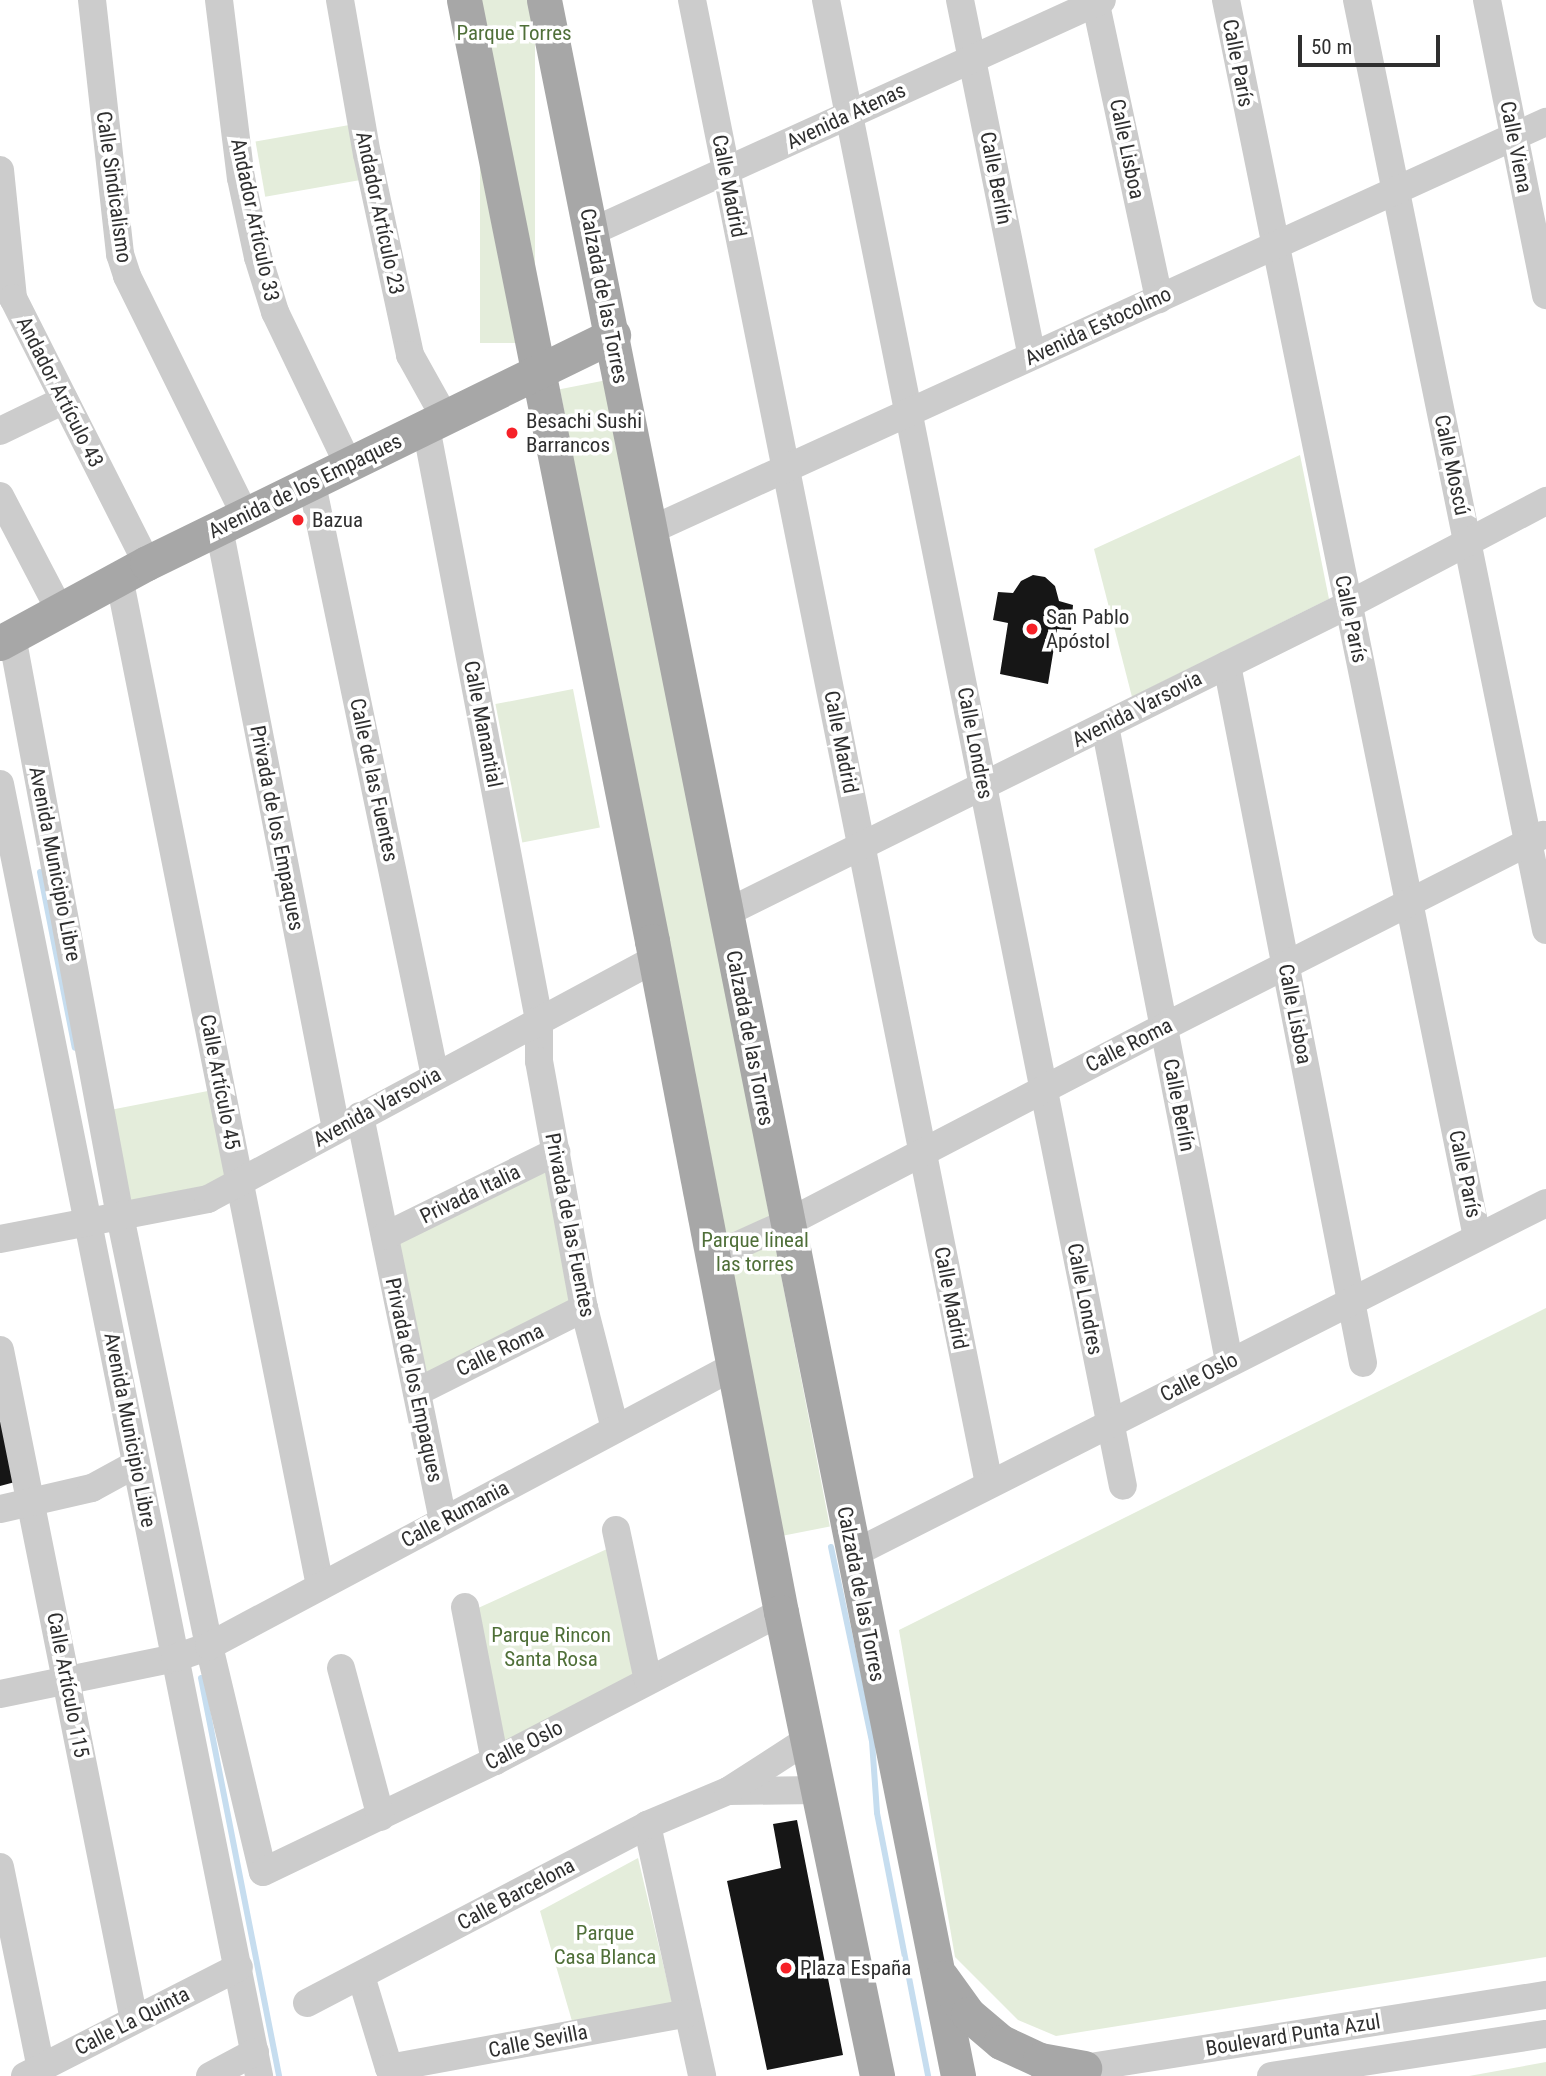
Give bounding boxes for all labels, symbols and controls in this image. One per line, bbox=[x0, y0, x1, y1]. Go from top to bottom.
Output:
street label: Calle París bbox=[1217, 17, 1259, 109]
park label: Parque Torres bbox=[456, 20, 572, 46]
scale bar bbox=[1301, 21, 1443, 65]
text: 50 m bbox=[1311, 35, 1352, 59]
street label: Avenida Atenas bbox=[782, 77, 910, 155]
street label: Calle Lisboa bbox=[1104, 97, 1150, 201]
street label: Calle Viena bbox=[1495, 99, 1537, 195]
street label: Calle Sindicalismo bbox=[91, 110, 137, 264]
street label: Andador Artículo 23 bbox=[350, 129, 410, 297]
street label: Calle Berlín bbox=[975, 130, 1017, 226]
street label: Calle Madrid bbox=[707, 132, 751, 240]
street label: Andador Artículo 33 bbox=[225, 136, 285, 304]
street label: Calzada de las Torres bbox=[575, 206, 633, 386]
street label: Avenida Estocolmo bbox=[1021, 281, 1175, 371]
street label: Andador Artículo 43 bbox=[11, 312, 109, 472]
place label: Besachi Sushi Barrancos bbox=[526, 408, 642, 458]
street label: Calle Moscú bbox=[1429, 412, 1475, 518]
marker: Besachi Sushi Barrancos bbox=[504, 425, 520, 441]
street label: Avenida de los Empaques bbox=[204, 428, 406, 544]
place label: Bazua bbox=[312, 507, 363, 533]
marker: Bazua bbox=[290, 512, 306, 528]
street label: Calle París bbox=[1329, 573, 1373, 665]
place label: San Pablo Apóstol bbox=[1046, 604, 1129, 654]
marker: San Pablo Apóstol bbox=[1024, 621, 1040, 637]
street label: Calle Manantial bbox=[458, 659, 508, 789]
street label: Avenida Varsovia bbox=[1068, 666, 1206, 752]
street label: Calle Londres bbox=[952, 685, 998, 801]
street label: Calle Madrid bbox=[819, 688, 863, 796]
street label: Calle de las Fuentes bbox=[344, 696, 404, 864]
street label: Privada de los Empaques bbox=[245, 723, 309, 933]
street label: Avenida Municipio Libre bbox=[24, 764, 86, 964]
street label: Calzada de las Torres bbox=[721, 948, 779, 1128]
street label: Calle Lisboa bbox=[1273, 962, 1317, 1066]
street label: Calle Artículo 45 bbox=[195, 1012, 245, 1152]
street label: Calle Roma bbox=[1081, 1012, 1177, 1078]
street label: Calle Berlín bbox=[1158, 1057, 1200, 1153]
street label: Avenida Varsovia bbox=[309, 1062, 445, 1152]
street label: Calle París bbox=[1443, 1128, 1487, 1220]
street label: Privada de las Fuentes bbox=[540, 1131, 600, 1319]
street label: Privada Italia bbox=[416, 1159, 524, 1229]
park label: Parque lineal las torres bbox=[701, 1227, 809, 1277]
street label: Calle Londres bbox=[1062, 1241, 1108, 1357]
street label: Calle Madrid bbox=[929, 1244, 973, 1352]
street label: Privada de los Empaques bbox=[380, 1275, 448, 1485]
street label: Calle Roma bbox=[452, 1318, 548, 1382]
street label: Avenida Municipio Libre bbox=[99, 1330, 161, 1530]
street label: Calle Oslo bbox=[1156, 1347, 1242, 1407]
street label: Calle Rumania bbox=[397, 1475, 513, 1553]
street label: Calzada de las Torres bbox=[832, 1504, 890, 1684]
street label: Calle Artículo 115 bbox=[42, 1610, 94, 1760]
park label: Parque Rincon Santa Rosa bbox=[491, 1622, 611, 1672]
street label: Calle Oslo bbox=[481, 1715, 567, 1775]
street label: Calle Barcelona bbox=[453, 1853, 579, 1935]
park label: Parque Casa Blanca bbox=[554, 1920, 656, 1970]
place label: Plaza España bbox=[800, 1955, 911, 1981]
marker: Plaza España bbox=[778, 1960, 794, 1976]
street label: Calle La Quinta bbox=[71, 1981, 193, 2061]
street label: Boulevard Punta Azul bbox=[1204, 2009, 1382, 2061]
street label: Calle Sevilla bbox=[486, 2019, 590, 2063]

